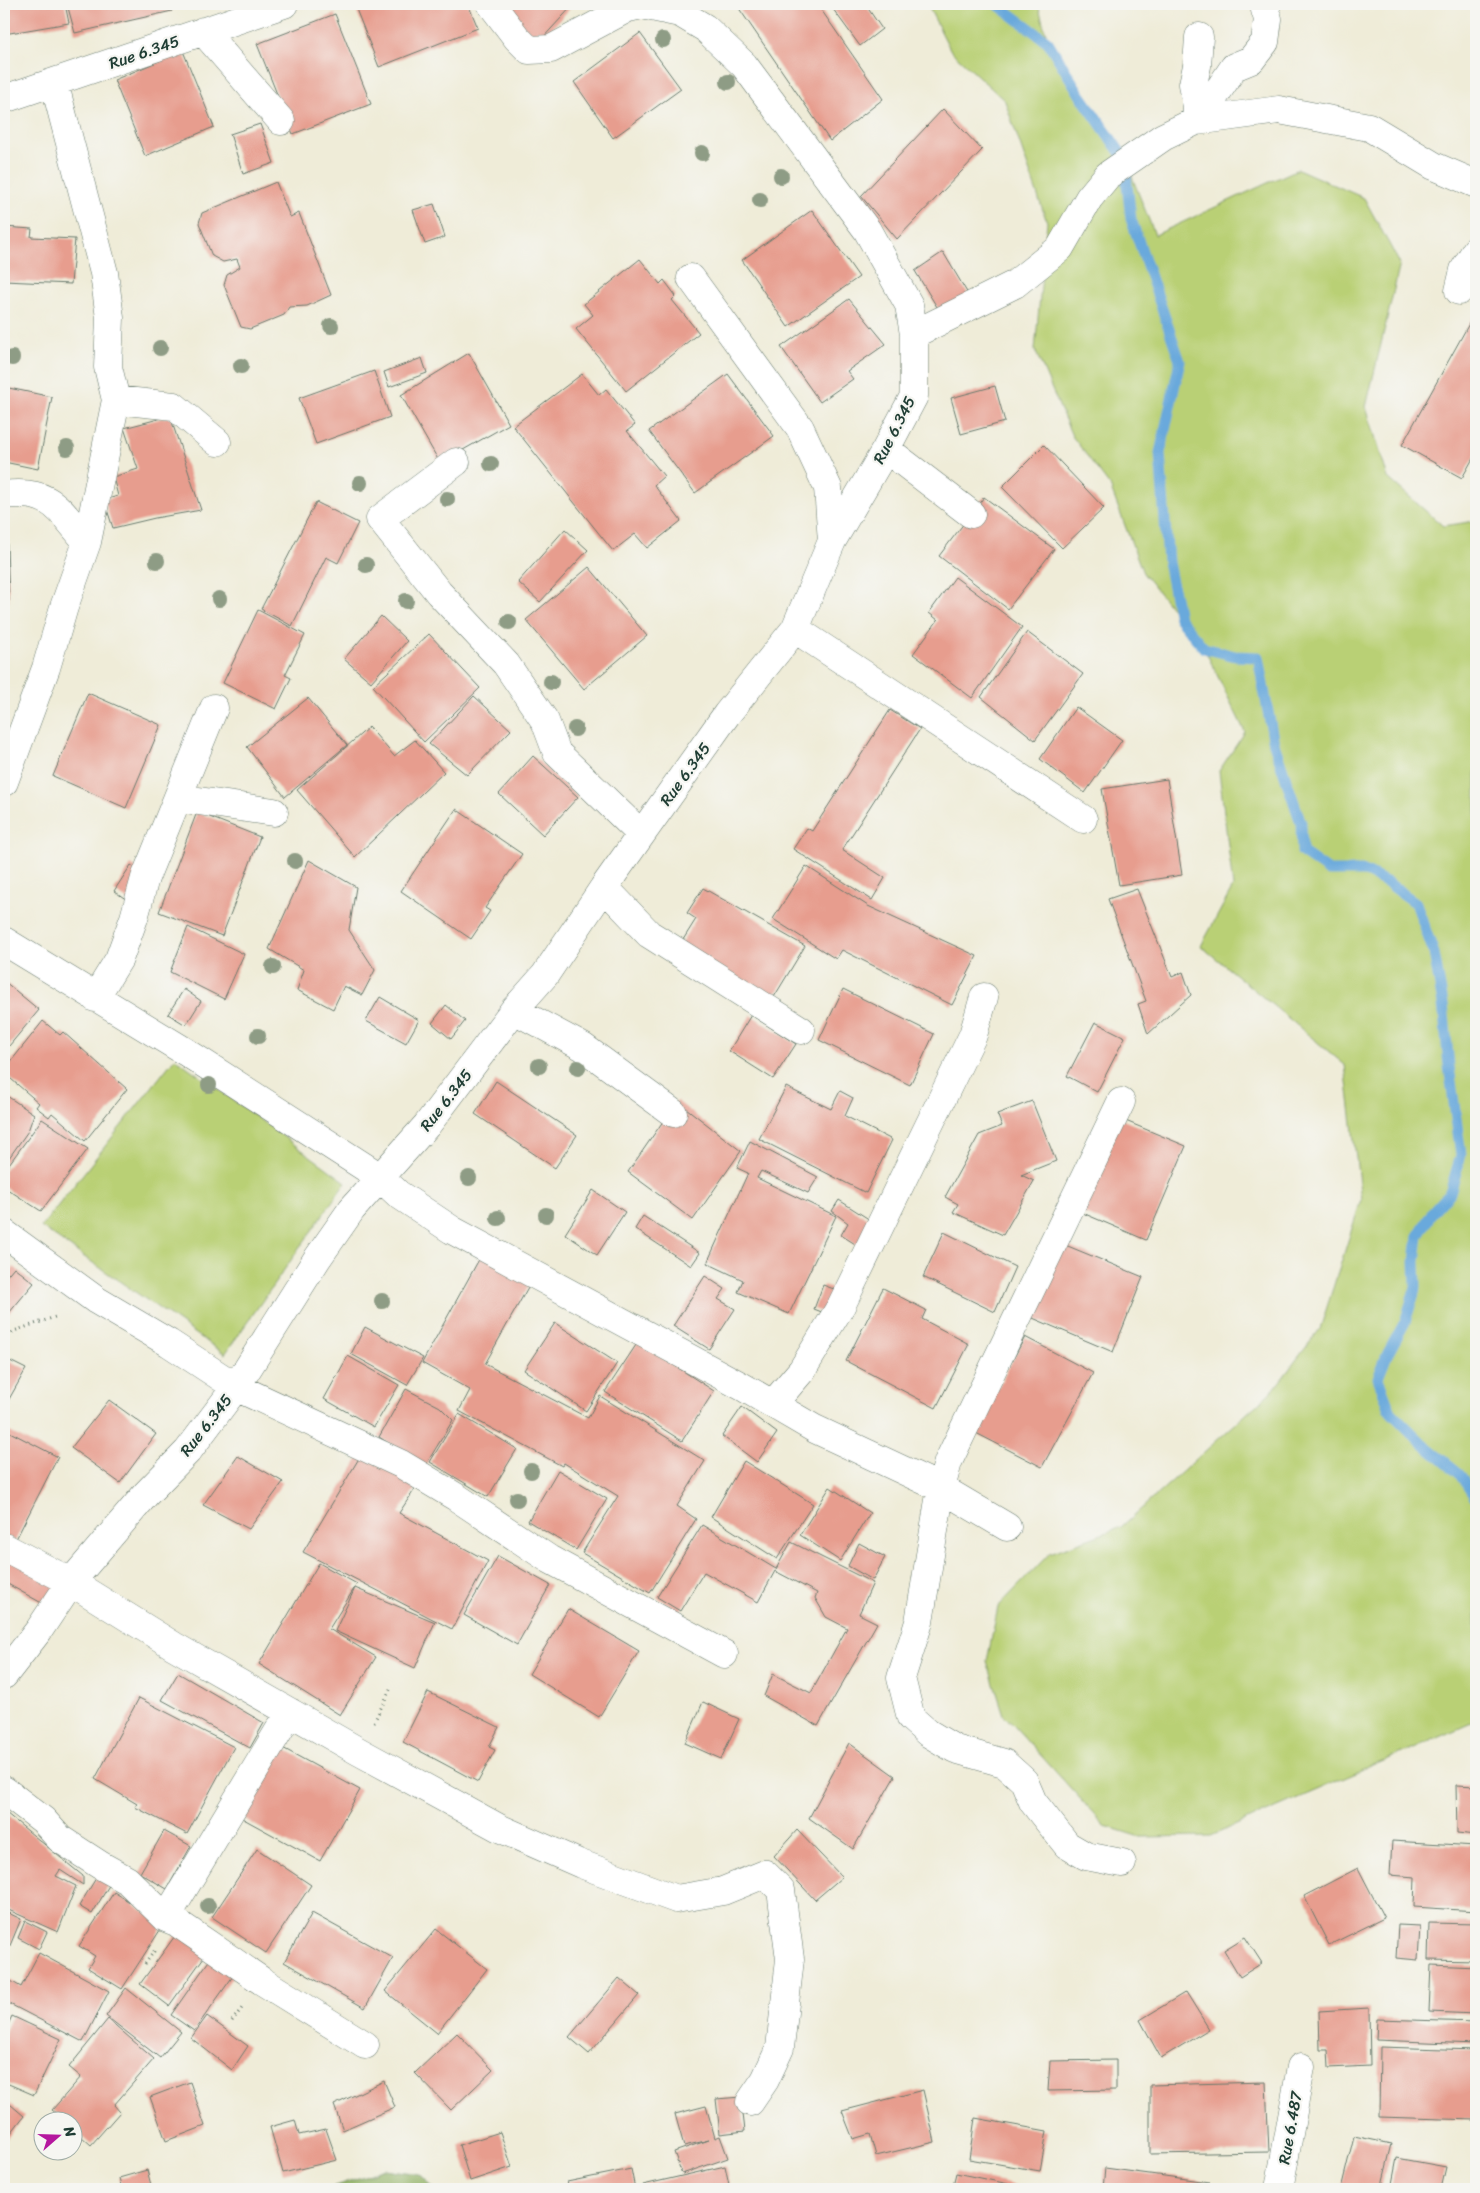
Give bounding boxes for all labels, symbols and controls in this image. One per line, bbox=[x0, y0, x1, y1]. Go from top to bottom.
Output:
street label: Rue 6.345 bbox=[105, 26, 184, 78]
street label: Rue 6.345 bbox=[864, 391, 924, 469]
street label: Rue 6.345 bbox=[652, 736, 718, 812]
street label: Rue 6.345 bbox=[412, 1062, 480, 1138]
street label: Rue 6.345 bbox=[172, 1387, 240, 1463]
street label: Rue 6.487 bbox=[1269, 2089, 1311, 2167]
north arrow bbox=[32, 2110, 82, 2160]
text: N bbox=[56, 2122, 83, 2141]

